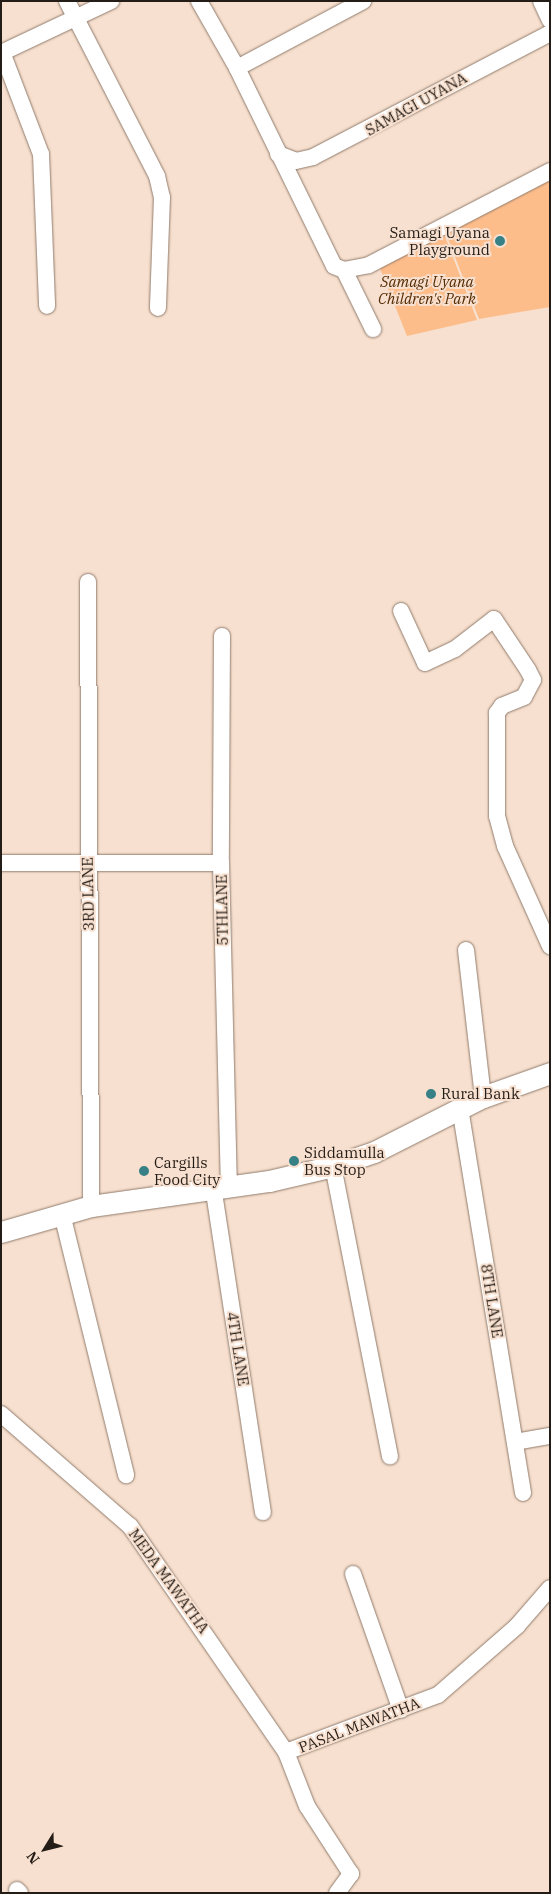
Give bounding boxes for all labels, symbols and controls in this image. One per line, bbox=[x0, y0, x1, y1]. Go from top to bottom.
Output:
street label: SAMAGI UYANA bbox=[362, 69, 470, 139]
place label: Samagi Uyana Playground bbox=[389, 223, 490, 258]
marker: Samagi Uyana Playground bbox=[494, 235, 506, 247]
park label: Samagi Uyana Children's Park bbox=[378, 272, 476, 307]
street label: 3RD LANE bbox=[78, 857, 98, 931]
street label: 5THLANE bbox=[212, 874, 232, 946]
place label: Rural Bank bbox=[441, 1085, 520, 1103]
marker: Rural Bank bbox=[425, 1088, 437, 1100]
place label: Siddamulla Bus Stop bbox=[304, 1143, 385, 1178]
place label: Cargills Food City bbox=[154, 1153, 220, 1188]
marker: Siddamulla Bus Stop bbox=[288, 1155, 300, 1167]
marker: Cargills Food City bbox=[138, 1165, 150, 1177]
street label: 8TH LANE bbox=[477, 1263, 507, 1339]
street label: 4TH LANE bbox=[223, 1311, 253, 1387]
street label: MEDA MAWATHA bbox=[125, 1525, 213, 1637]
street label: PASAL MAWATHA bbox=[296, 1694, 422, 1756]
north arrow bbox=[20, 1824, 70, 1874]
text: N bbox=[22, 1848, 43, 1868]

